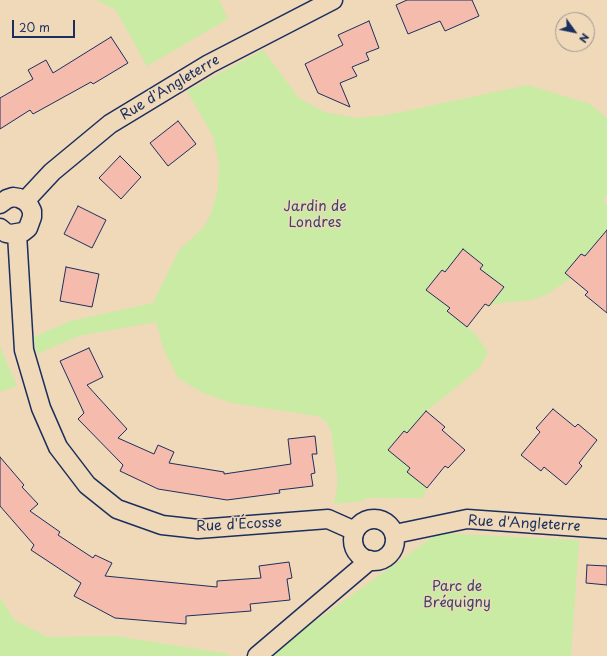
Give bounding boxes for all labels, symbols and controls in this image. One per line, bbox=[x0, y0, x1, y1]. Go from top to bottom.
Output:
scale bar bbox=[14, 12, 77, 38]
north arrow bbox=[555, 12, 595, 52]
text: 20 m bbox=[19, 18, 50, 36]
text: N bbox=[575, 30, 594, 47]
street label: Rue d'Angleterre bbox=[117, 52, 223, 124]
park label: Jardin de Londres bbox=[283, 199, 347, 232]
street label: Rue d'Angleterre bbox=[467, 513, 581, 535]
street label: Rue d'Écosse bbox=[196, 514, 282, 536]
park label: Parc de Bréquigny bbox=[423, 579, 491, 612]

